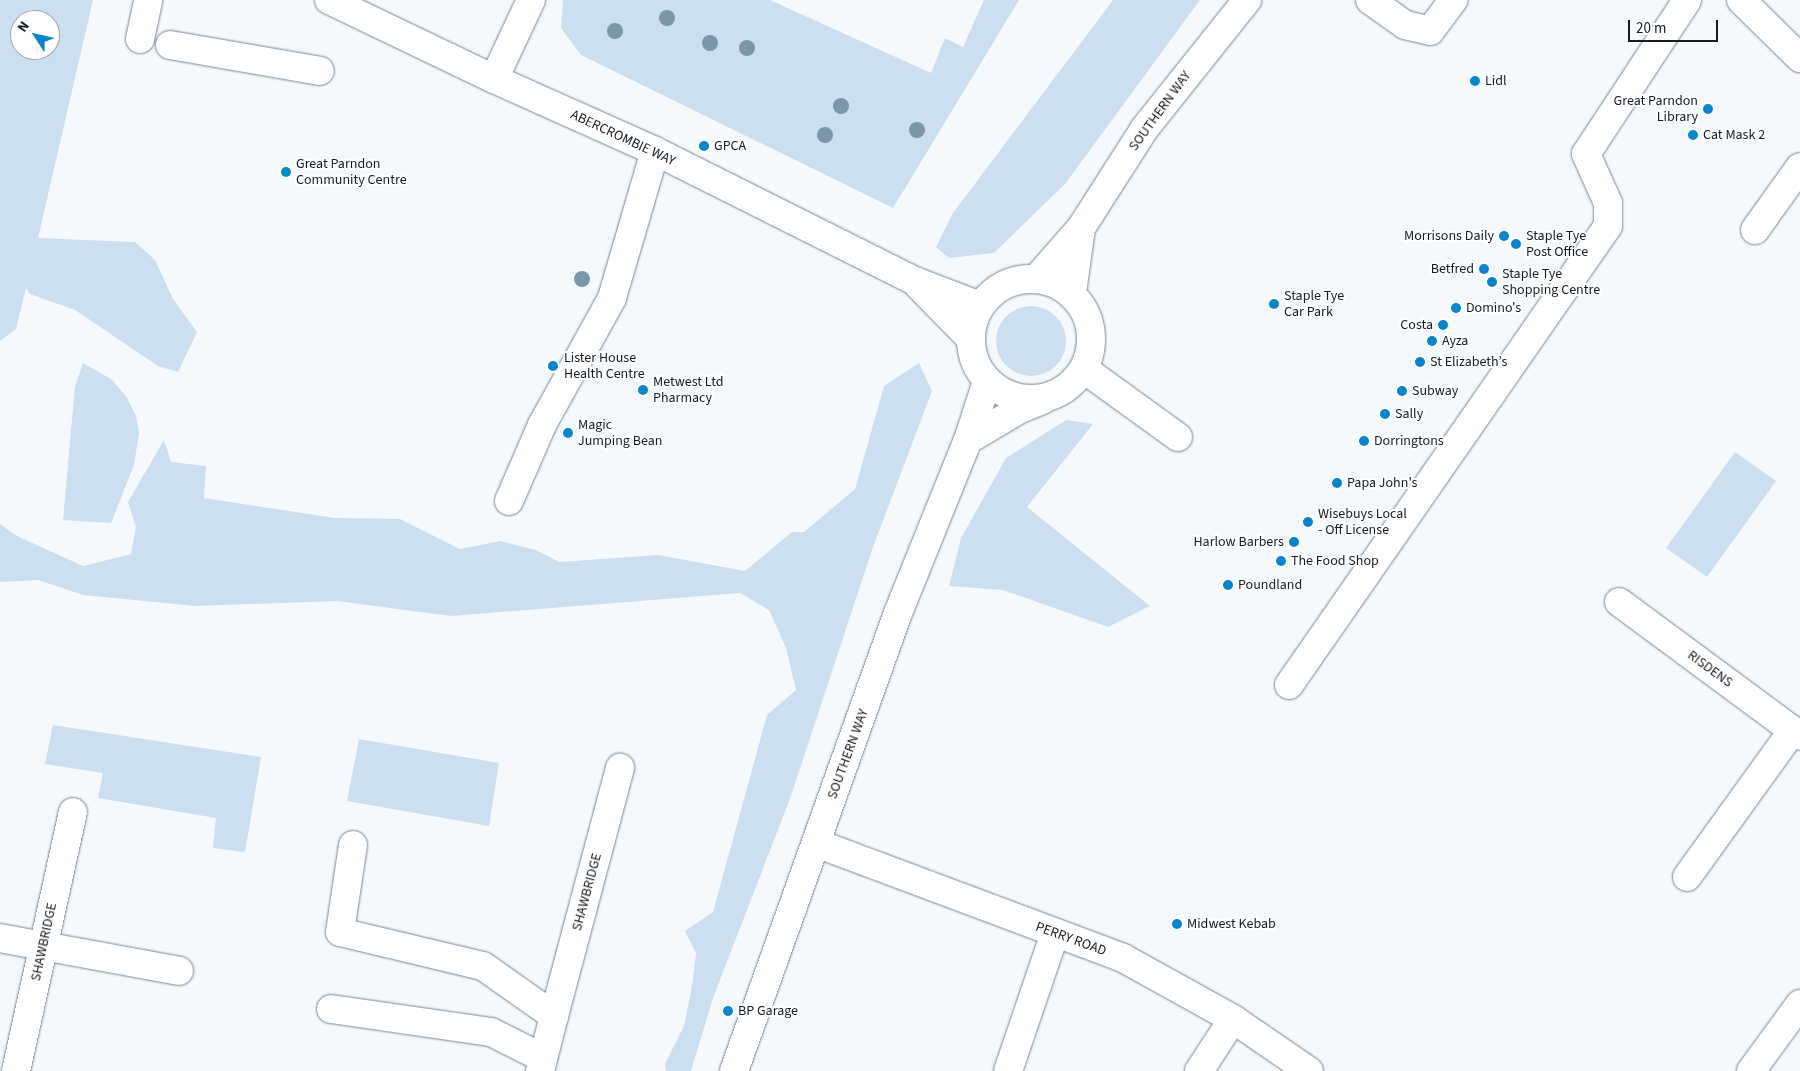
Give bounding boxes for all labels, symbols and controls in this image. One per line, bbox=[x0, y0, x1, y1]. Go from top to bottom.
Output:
north arrow bbox=[10, 10, 60, 60]
scale bar bbox=[1630, 10, 1720, 42]
text: N bbox=[13, 17, 34, 37]
text: 20 m bbox=[1636, 18, 1666, 39]
street label: SOUTHERN WAY bbox=[1125, 68, 1195, 154]
place label: Lidl bbox=[1485, 73, 1507, 89]
marker: Lidl bbox=[1469, 75, 1481, 87]
place label: Great Parndon Library bbox=[1614, 93, 1698, 125]
marker: Great Parndon Library bbox=[1702, 103, 1714, 115]
street label: ABERCROMBIE WAY bbox=[568, 106, 678, 170]
place label: Cat Mask 2 bbox=[1703, 127, 1765, 143]
marker: Cat Mask 2 bbox=[1687, 129, 1699, 141]
place label: GPCA bbox=[714, 138, 746, 154]
marker: GPCA bbox=[698, 140, 710, 152]
place label: Great Parndon Community Centre bbox=[296, 156, 407, 188]
marker: Great Parndon Community Centre bbox=[280, 166, 292, 178]
place label: Morrisons Daily bbox=[1404, 228, 1494, 244]
place label: Staple Tye Post Office bbox=[1526, 228, 1588, 260]
marker: Morrisons Daily bbox=[1498, 230, 1510, 242]
marker: Staple Tye Post Office bbox=[1510, 238, 1522, 250]
place label: Betfred bbox=[1431, 261, 1474, 277]
marker: Betfred bbox=[1478, 263, 1490, 275]
place label: Staple Tye Shopping Centre bbox=[1502, 266, 1600, 298]
marker: Staple Tye Shopping Centre bbox=[1486, 276, 1498, 288]
place label: Staple Tye Car Park bbox=[1284, 288, 1344, 321]
marker: Staple Tye Car Park bbox=[1268, 298, 1280, 310]
place label: Domino's bbox=[1466, 300, 1521, 316]
marker: Domino's bbox=[1450, 302, 1462, 314]
place label: Costa bbox=[1400, 317, 1433, 333]
marker: Costa bbox=[1437, 319, 1449, 331]
place label: Ayza bbox=[1442, 333, 1468, 349]
marker: Ayza bbox=[1426, 335, 1438, 347]
place label: Lister House Health Centre bbox=[564, 350, 645, 382]
place label: St Elizabeth’s bbox=[1430, 354, 1507, 370]
marker: St Elizabeth’s bbox=[1414, 356, 1426, 368]
marker: Lister House Health Centre bbox=[546, 359, 560, 373]
place label: Metwest Ltd Pharmacy bbox=[653, 374, 724, 407]
place label: Subway bbox=[1412, 383, 1458, 399]
marker: Metwest Ltd Pharmacy bbox=[637, 384, 649, 396]
marker: Subway bbox=[1396, 385, 1408, 397]
place label: Sally bbox=[1395, 406, 1423, 422]
marker: Sally bbox=[1379, 408, 1391, 420]
place label: Magic Jumping Bean bbox=[578, 417, 662, 450]
marker: Magic Jumping Bean bbox=[562, 427, 574, 439]
place label: Dorringtons bbox=[1374, 433, 1444, 449]
marker: Dorringtons bbox=[1358, 435, 1370, 447]
place label: Papa John's bbox=[1347, 475, 1417, 491]
marker: Papa John's bbox=[1331, 477, 1343, 489]
place label: Wisebuys Local - Off License bbox=[1318, 506, 1407, 538]
marker: Wisebuys Local - Off License bbox=[1302, 516, 1314, 528]
place label: Harlow Barbers bbox=[1193, 534, 1284, 550]
marker: Harlow Barbers bbox=[1288, 536, 1300, 548]
place label: The Food Shop bbox=[1291, 553, 1379, 569]
marker: The Food Shop bbox=[1275, 555, 1287, 567]
place label: Poundland bbox=[1238, 577, 1302, 593]
marker: Poundland bbox=[1222, 579, 1234, 591]
street label: RISDENS bbox=[1684, 647, 1736, 691]
street label: SOUTHERN WAY bbox=[824, 707, 872, 801]
street label: SHAWBRIDGE bbox=[569, 851, 605, 933]
street label: SHAWBRIDGE bbox=[27, 901, 61, 983]
place label: Midwest Kebab bbox=[1187, 916, 1276, 932]
street label: PERRY ROAD bbox=[1033, 918, 1109, 960]
marker: Midwest Kebab bbox=[1171, 918, 1183, 930]
place label: BP Garage bbox=[738, 1003, 798, 1019]
marker: BP Garage bbox=[722, 1005, 734, 1017]

